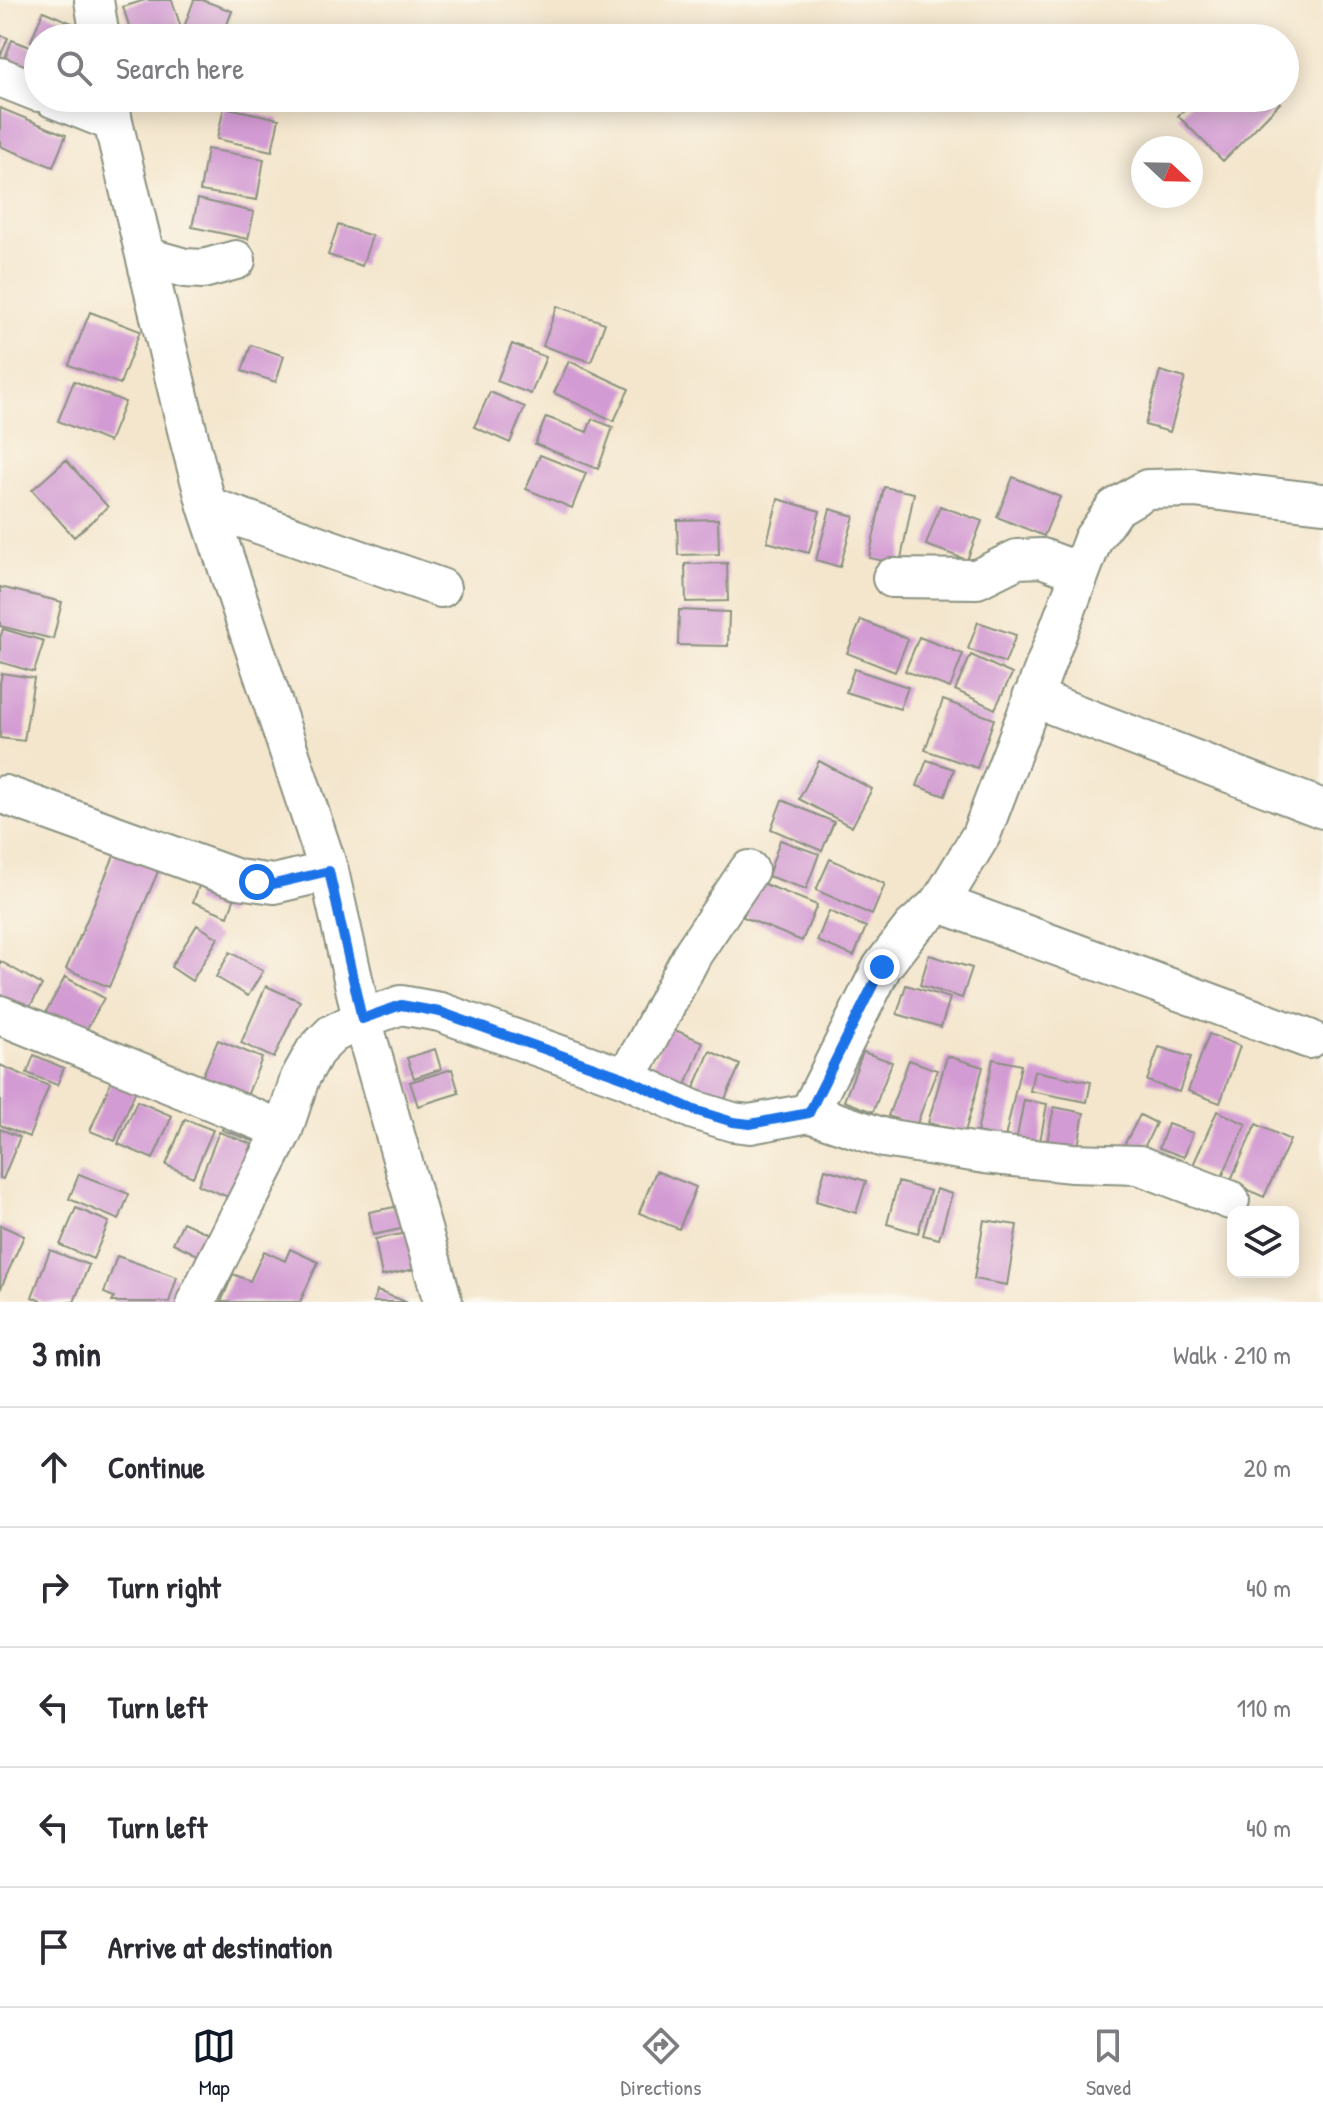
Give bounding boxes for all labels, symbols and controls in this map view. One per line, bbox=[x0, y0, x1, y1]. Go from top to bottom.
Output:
search box bbox=[24, 24, 1299, 112]
icon: search bbox=[52, 46, 96, 90]
text: Search here bbox=[116, 48, 244, 88]
north arrow bbox=[1131, 136, 1203, 208]
route start bbox=[239, 864, 275, 900]
route end bbox=[864, 949, 900, 985]
map controls bbox=[1227, 1206, 1299, 1278]
button: layers bbox=[1227, 1206, 1299, 1278]
text: 3 min bbox=[32, 1331, 101, 1377]
text: Walk · 210 m bbox=[1173, 1337, 1291, 1372]
icon: ahead bbox=[32, 1445, 76, 1489]
text: Continue bbox=[108, 1447, 205, 1487]
text: 20 m bbox=[1244, 1450, 1291, 1485]
icon: right bbox=[32, 1565, 76, 1609]
text: Turn right bbox=[108, 1567, 221, 1607]
text: 40 m bbox=[1246, 1570, 1291, 1605]
icon: left bbox=[32, 1685, 76, 1729]
text: Turn left bbox=[108, 1687, 207, 1727]
text: 110 m bbox=[1237, 1690, 1291, 1725]
icon: left bbox=[32, 1805, 76, 1849]
text: Turn left bbox=[108, 1807, 207, 1847]
text: 40 m bbox=[1246, 1810, 1291, 1845]
icon: arrive bbox=[32, 1925, 76, 1969]
text: Arrive at destination bbox=[108, 1927, 333, 1967]
tab: Map bbox=[192, 2024, 236, 2102]
tab: Directions bbox=[621, 2024, 702, 2102]
tab: Saved bbox=[1086, 2024, 1131, 2102]

